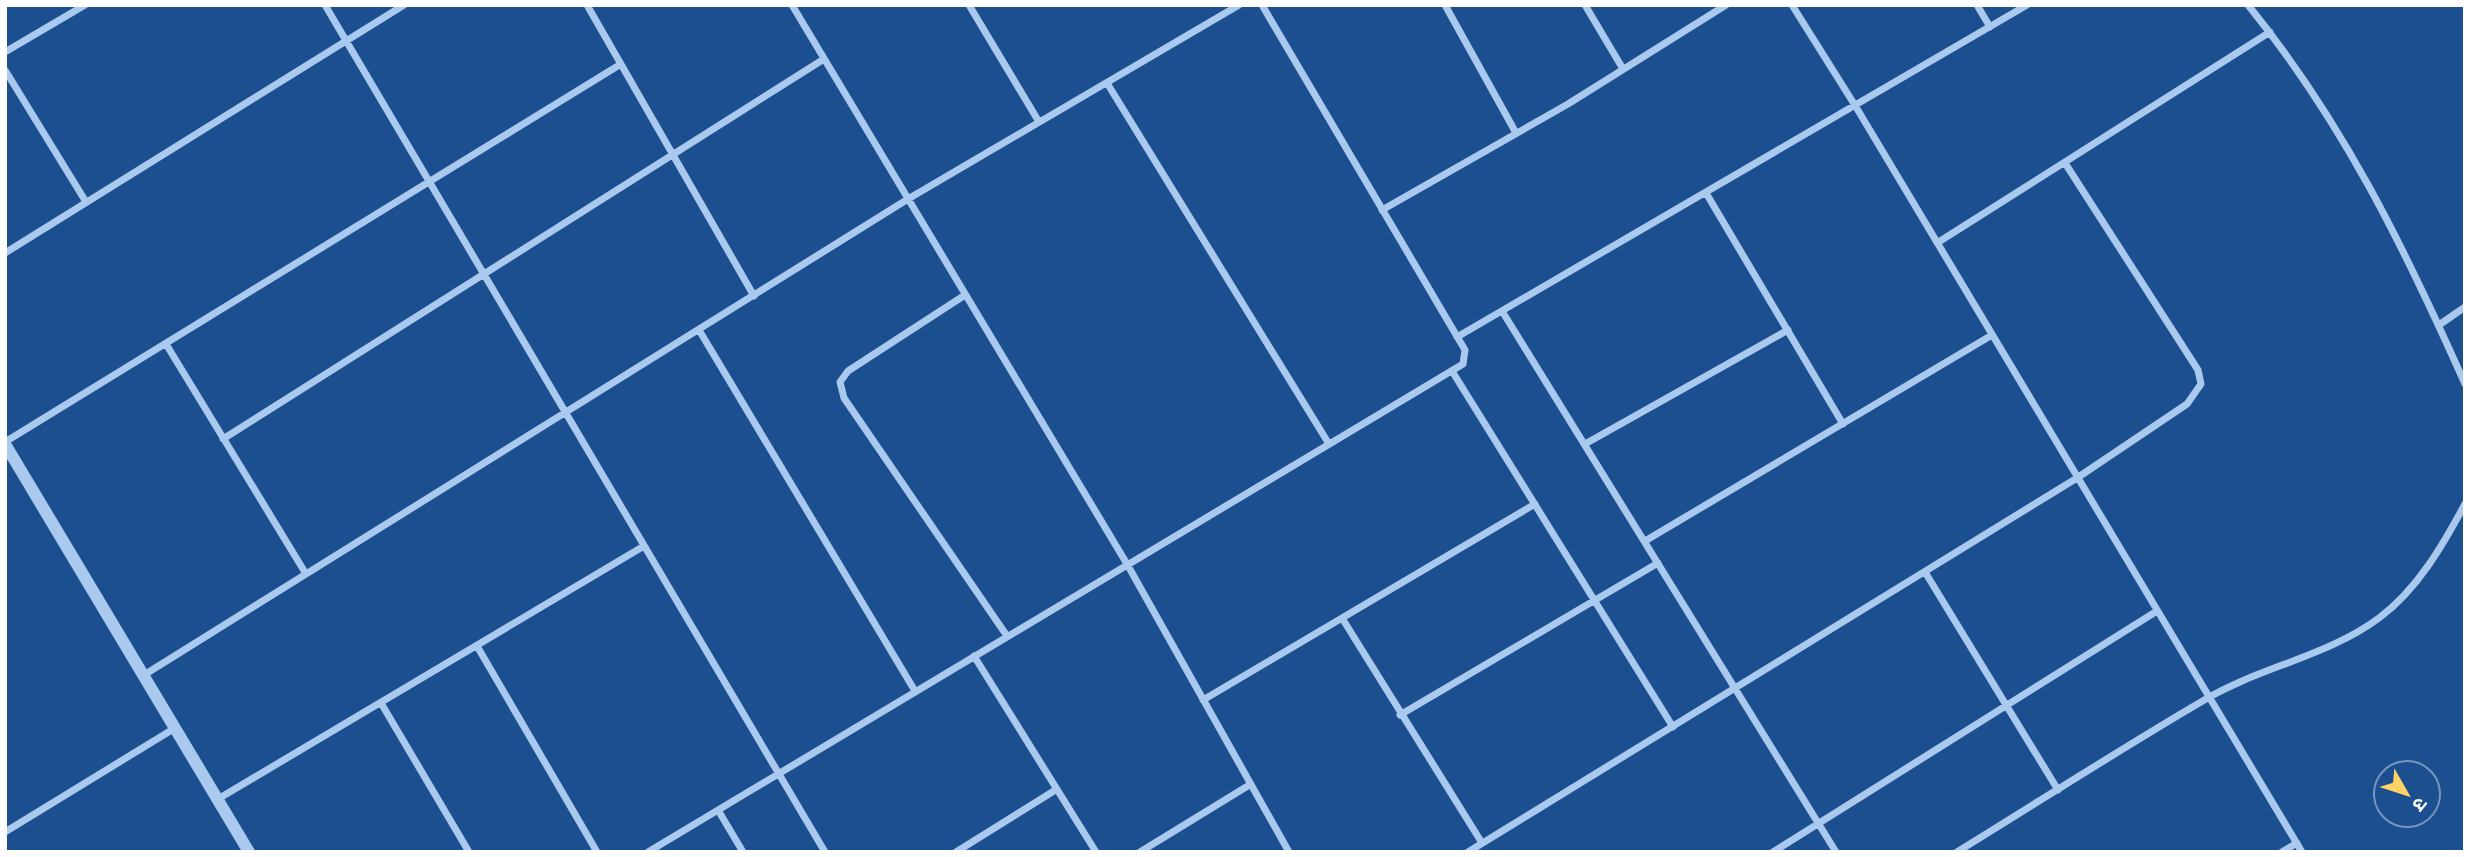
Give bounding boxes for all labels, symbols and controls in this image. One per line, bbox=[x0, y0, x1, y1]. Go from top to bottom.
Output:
north arrow bbox=[2372, 759, 2442, 829]
text: उ bbox=[2406, 792, 2431, 816]

